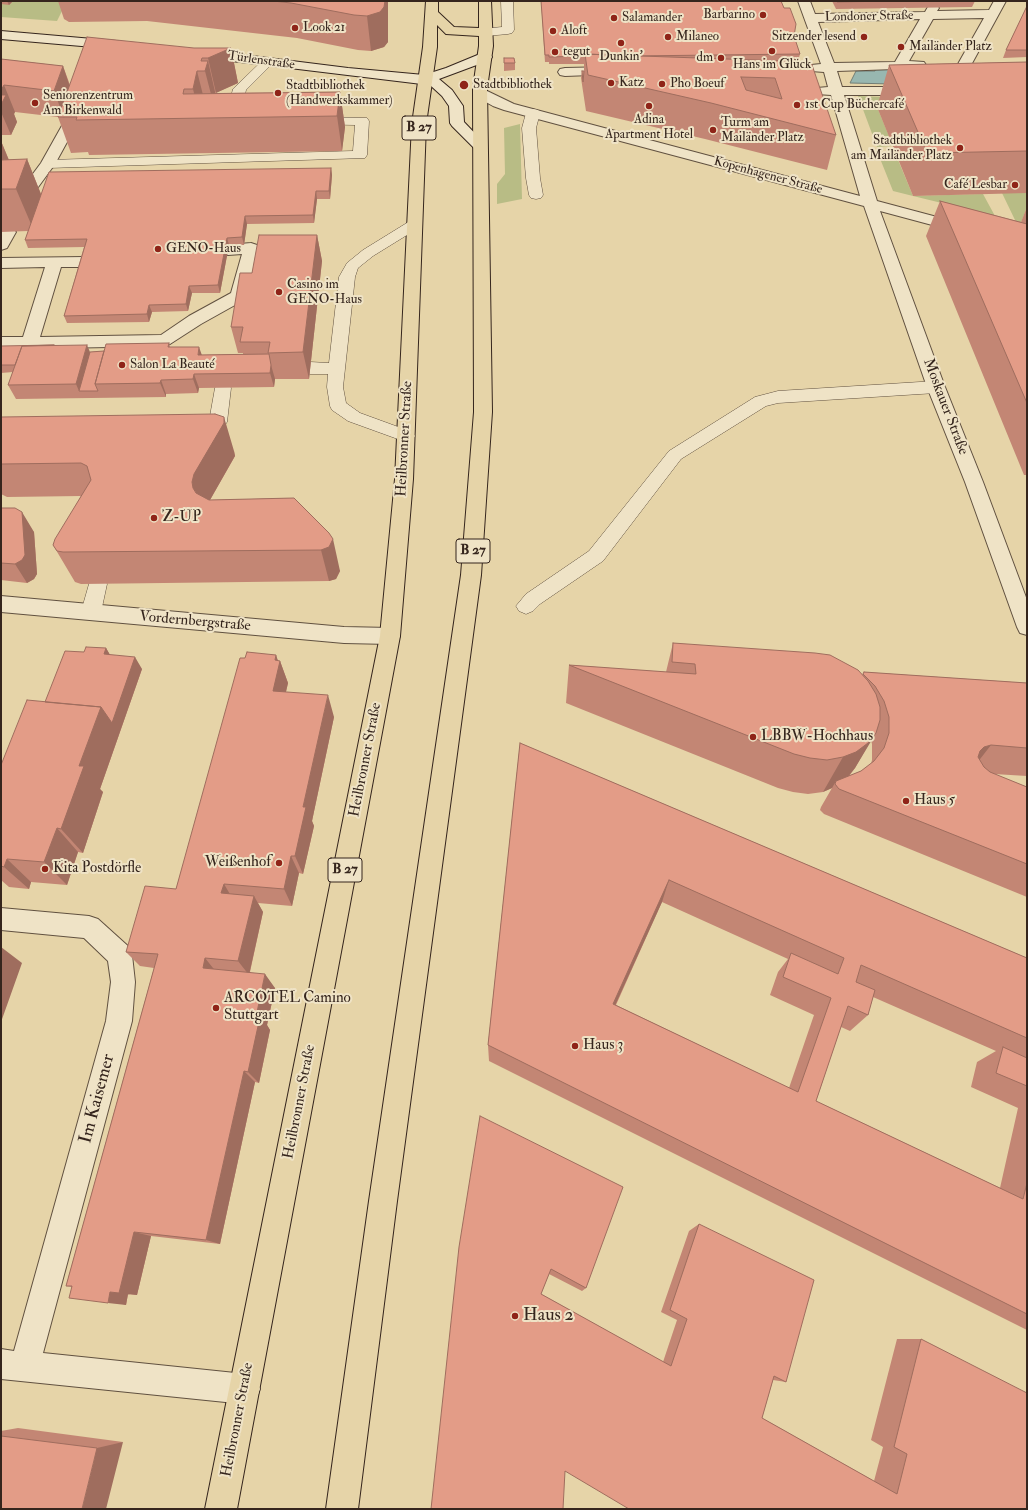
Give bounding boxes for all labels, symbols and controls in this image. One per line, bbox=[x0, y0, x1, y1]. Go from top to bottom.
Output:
place label: Barbarino bbox=[703, 7, 755, 23]
street label: Londoner Straße bbox=[824, 8, 914, 26]
place label: Salamander bbox=[622, 10, 682, 26]
marker: Barbarino bbox=[758, 10, 768, 20]
marker: Salamander bbox=[609, 13, 619, 23]
place label: Look 21 bbox=[303, 20, 345, 36]
marker: Look 21 bbox=[290, 23, 300, 33]
place label: Aloft bbox=[561, 23, 587, 39]
marker: Aloft bbox=[548, 26, 558, 36]
place label: Milaneo bbox=[676, 29, 719, 45]
place label: Sitzender lesend bbox=[772, 29, 856, 45]
marker: Milaneo bbox=[663, 32, 673, 42]
marker: Sitzender lesend bbox=[859, 32, 869, 42]
marker: Dunkin' bbox=[616, 38, 626, 48]
place label: Mailänder Platz bbox=[909, 39, 992, 55]
marker: Mailänder Platz bbox=[896, 42, 906, 52]
place label: tegut bbox=[563, 44, 590, 60]
marker: Hans im Glück bbox=[767, 46, 777, 56]
marker: tegut bbox=[550, 47, 560, 57]
street label: Türlenstraße bbox=[226, 49, 296, 73]
place label: Dunkin' bbox=[599, 49, 643, 65]
place label: dm bbox=[697, 50, 713, 66]
marker: dm bbox=[716, 53, 726, 63]
place label: Hans im Glück bbox=[733, 57, 811, 73]
place label: Katz bbox=[619, 75, 644, 91]
place label: Pho Boeuf bbox=[670, 76, 725, 92]
place label: Stadtbibliothek bbox=[473, 77, 552, 93]
place label: Stadtbibliothek (Handwerkskammer) bbox=[286, 78, 393, 109]
marker: Katz bbox=[606, 78, 616, 88]
marker: Stadtbibliothek bbox=[458, 79, 470, 91]
marker: Pho Boeuf bbox=[657, 79, 667, 89]
place label: Seniorenzentrum Am Birkenwald bbox=[43, 88, 133, 119]
marker: Stadtbibliothek (Handwerkskammer) bbox=[273, 88, 283, 98]
place label: 1st Cup Büchercafé bbox=[805, 97, 904, 113]
marker: Seniorenzentrum Am Birkenwald bbox=[30, 98, 40, 108]
marker: 1st Cup Büchercafé bbox=[792, 100, 802, 110]
marker: Adina Apartment Hotel bbox=[644, 101, 654, 111]
place label: Adina Apartment Hotel bbox=[605, 112, 693, 143]
place label: Turm am Mailänder Platz bbox=[721, 115, 804, 146]
road number: B 27 bbox=[402, 116, 436, 140]
marker: Turm am Mailänder Platz bbox=[708, 125, 718, 135]
place label: Stadtbibliothek am Mailänder Platz bbox=[851, 133, 952, 164]
marker: Stadtbibliothek am Mailänder Platz bbox=[955, 143, 965, 153]
street label: Kopenhagener Straße bbox=[712, 154, 824, 198]
place label: Café Lesbar bbox=[944, 177, 1007, 193]
marker: Café Lesbar bbox=[1010, 180, 1020, 190]
place label: GENO-Haus bbox=[166, 241, 241, 257]
marker: GENO-Haus bbox=[153, 244, 163, 254]
place label: Casino im GENO-Haus bbox=[287, 277, 362, 308]
marker: Casino im GENO-Haus bbox=[274, 287, 284, 297]
street label: Moskauer Straße bbox=[918, 356, 972, 458]
place label: Salon La Beauté bbox=[130, 357, 215, 373]
marker: Salon La Beauté bbox=[117, 360, 127, 370]
street label: Heilbronner Straße bbox=[393, 381, 417, 497]
place label: Z-UP bbox=[162, 509, 201, 527]
marker: Z-UP bbox=[149, 513, 159, 523]
road number: B 27 bbox=[456, 539, 490, 563]
street label: Vordernbergstraße bbox=[139, 608, 251, 636]
street label: Heilbronner Straße bbox=[346, 701, 386, 819]
place label: LBBW-Hochhaus bbox=[761, 728, 873, 746]
marker: LBBW-Hochhaus bbox=[748, 732, 758, 742]
place label: Haus 5 bbox=[914, 792, 955, 810]
marker: Haus 5 bbox=[901, 796, 911, 806]
place label: Weißenhof bbox=[205, 854, 271, 872]
marker: Weißenhof bbox=[274, 858, 284, 868]
road number: B 27 bbox=[328, 858, 362, 882]
place label: Kita Postdörfle bbox=[53, 860, 141, 878]
marker: Kita Postdörfle bbox=[40, 864, 50, 874]
place label: ARCOTEL Camino Stuttgart bbox=[224, 990, 351, 1025]
marker: ARCOTEL Camino Stuttgart bbox=[211, 1003, 221, 1013]
place label: Haus 3 bbox=[583, 1037, 623, 1055]
marker: Haus 3 bbox=[570, 1041, 580, 1051]
street label: Heilbronner Straße bbox=[280, 1043, 320, 1161]
street label: Im Kaisemer bbox=[76, 1052, 120, 1146]
place label: Haus 2 bbox=[523, 1305, 574, 1327]
marker: Haus 2 bbox=[510, 1311, 520, 1321]
street label: Heilbronner Straße bbox=[218, 1361, 258, 1479]

